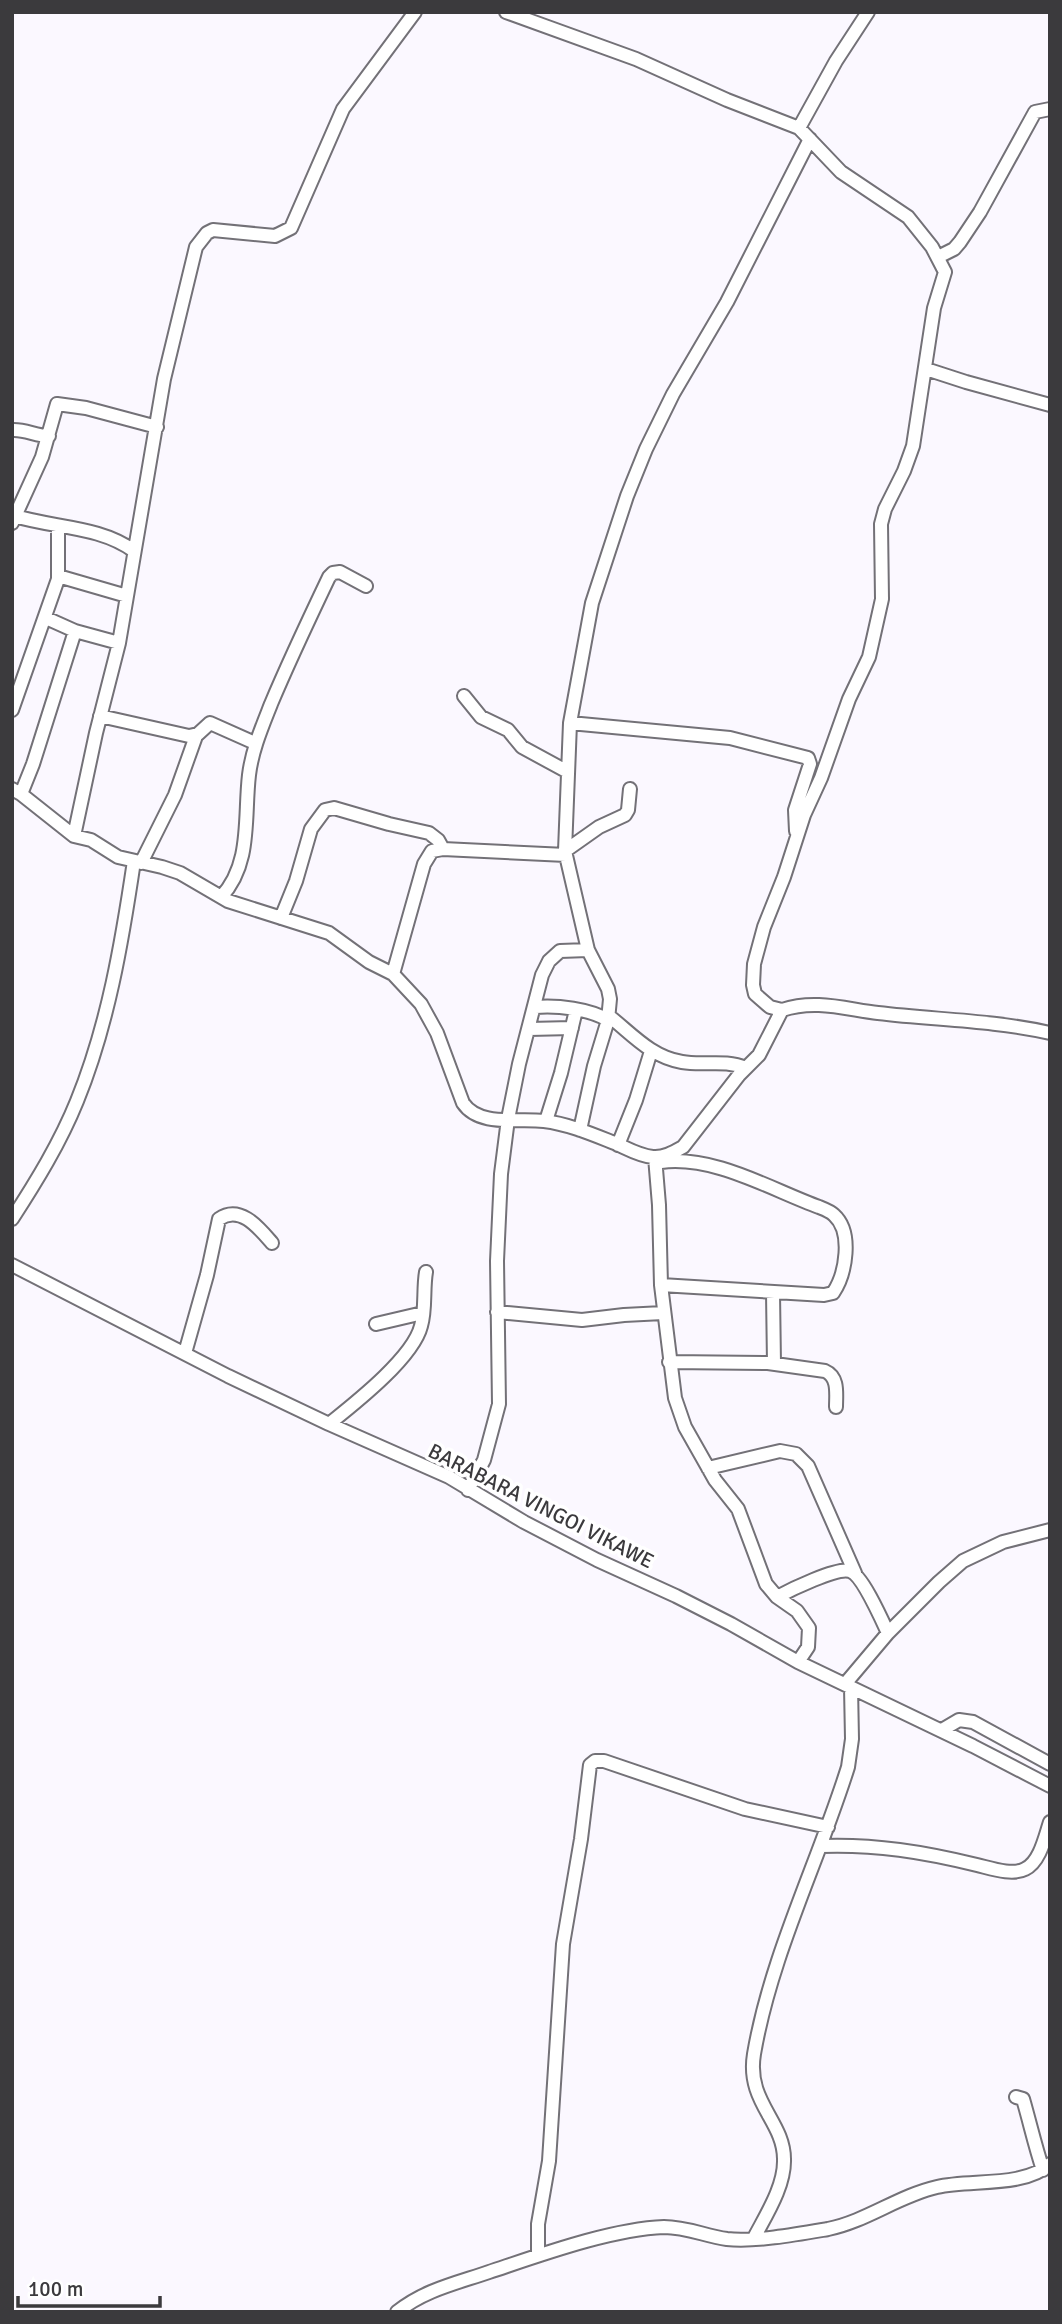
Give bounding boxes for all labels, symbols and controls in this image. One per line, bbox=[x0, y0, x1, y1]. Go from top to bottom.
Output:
street label: BARABARA VINGOI VIKAWE bbox=[424, 1438, 658, 1574]
scale bar bbox=[18, 2264, 159, 2308]
text: 100 m bbox=[28, 2276, 83, 2302]

